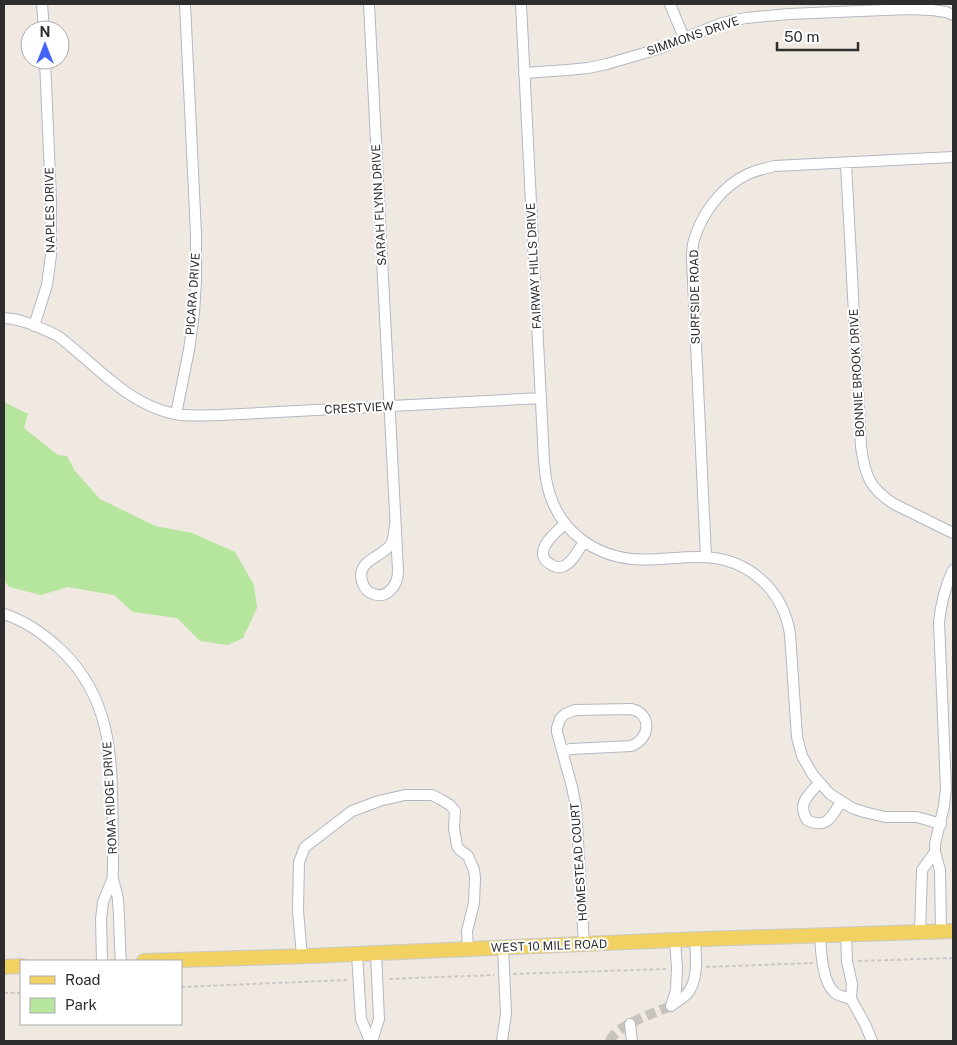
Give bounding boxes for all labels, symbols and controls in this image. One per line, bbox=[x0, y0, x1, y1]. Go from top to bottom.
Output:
street label: SIMMONS DRIVE bbox=[645, 14, 741, 58]
north arrow bbox=[20, 20, 70, 70]
scale bar bbox=[777, 20, 858, 52]
text: N bbox=[40, 24, 50, 40]
text: 50 m bbox=[784, 28, 819, 45]
street label: SARAH FLYNN DRIVE bbox=[369, 144, 389, 266]
street label: NAPLES DRIVE bbox=[42, 167, 58, 253]
street label: FAIRWAY HILLS DRIVE bbox=[524, 202, 544, 330]
street label: SURFSIDE ROAD bbox=[687, 249, 703, 345]
street label: PICARA DRIVE bbox=[183, 252, 203, 336]
street label: BONNIE BROOK DRIVE bbox=[847, 308, 867, 438]
street label: CRESTVIEW bbox=[324, 399, 395, 417]
street label: ROMA RIDGE DRIVE bbox=[100, 741, 120, 855]
street label: HOMESTEAD COURT bbox=[568, 802, 590, 922]
street label: WEST 10 MILE ROAD bbox=[491, 937, 607, 955]
legend bbox=[20, 960, 182, 1025]
text: Road bbox=[65, 971, 101, 988]
text: Park bbox=[65, 996, 97, 1013]

